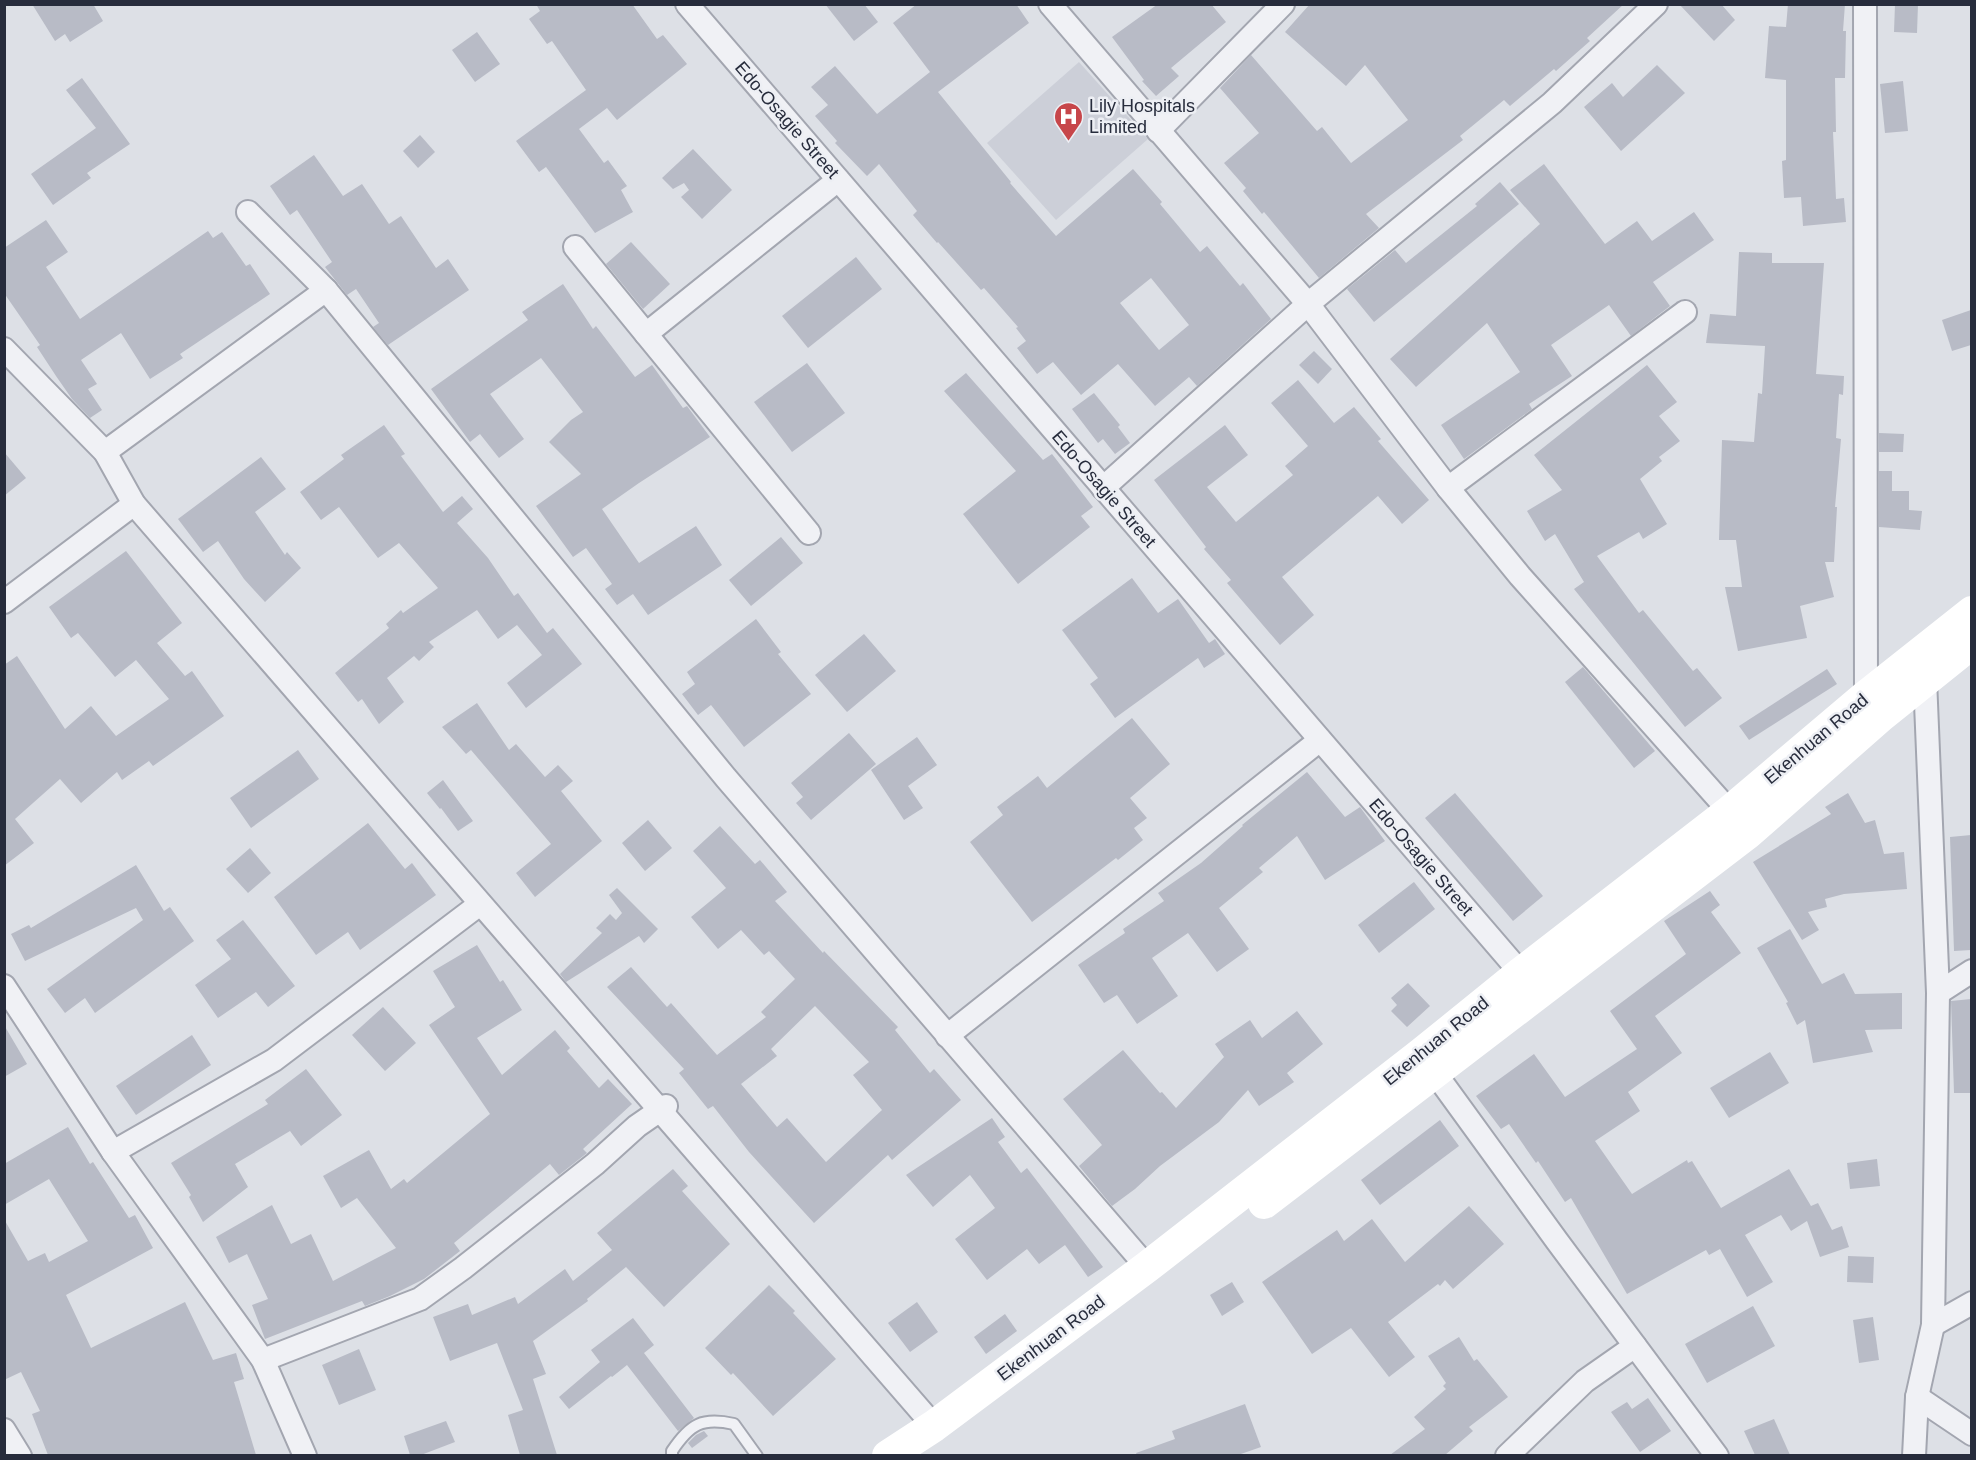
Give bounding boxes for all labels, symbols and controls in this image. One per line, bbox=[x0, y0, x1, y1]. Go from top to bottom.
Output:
street label: Edo-Osagie Street bbox=[731, 58, 843, 182]
place label: Lily Hospitals Limited bbox=[1089, 96, 1195, 137]
hospital icon: Lily Hospitals Limited bbox=[1052, 100, 1084, 142]
street label: Edo-Osagie Street bbox=[1048, 427, 1160, 551]
street label: Ekenhuan Road bbox=[1760, 690, 1872, 788]
street label: Edo-Osagie Street bbox=[1365, 795, 1477, 919]
street label: Ekenhuan Road bbox=[1380, 993, 1492, 1089]
street label: Ekenhuan Road bbox=[993, 1291, 1109, 1385]

